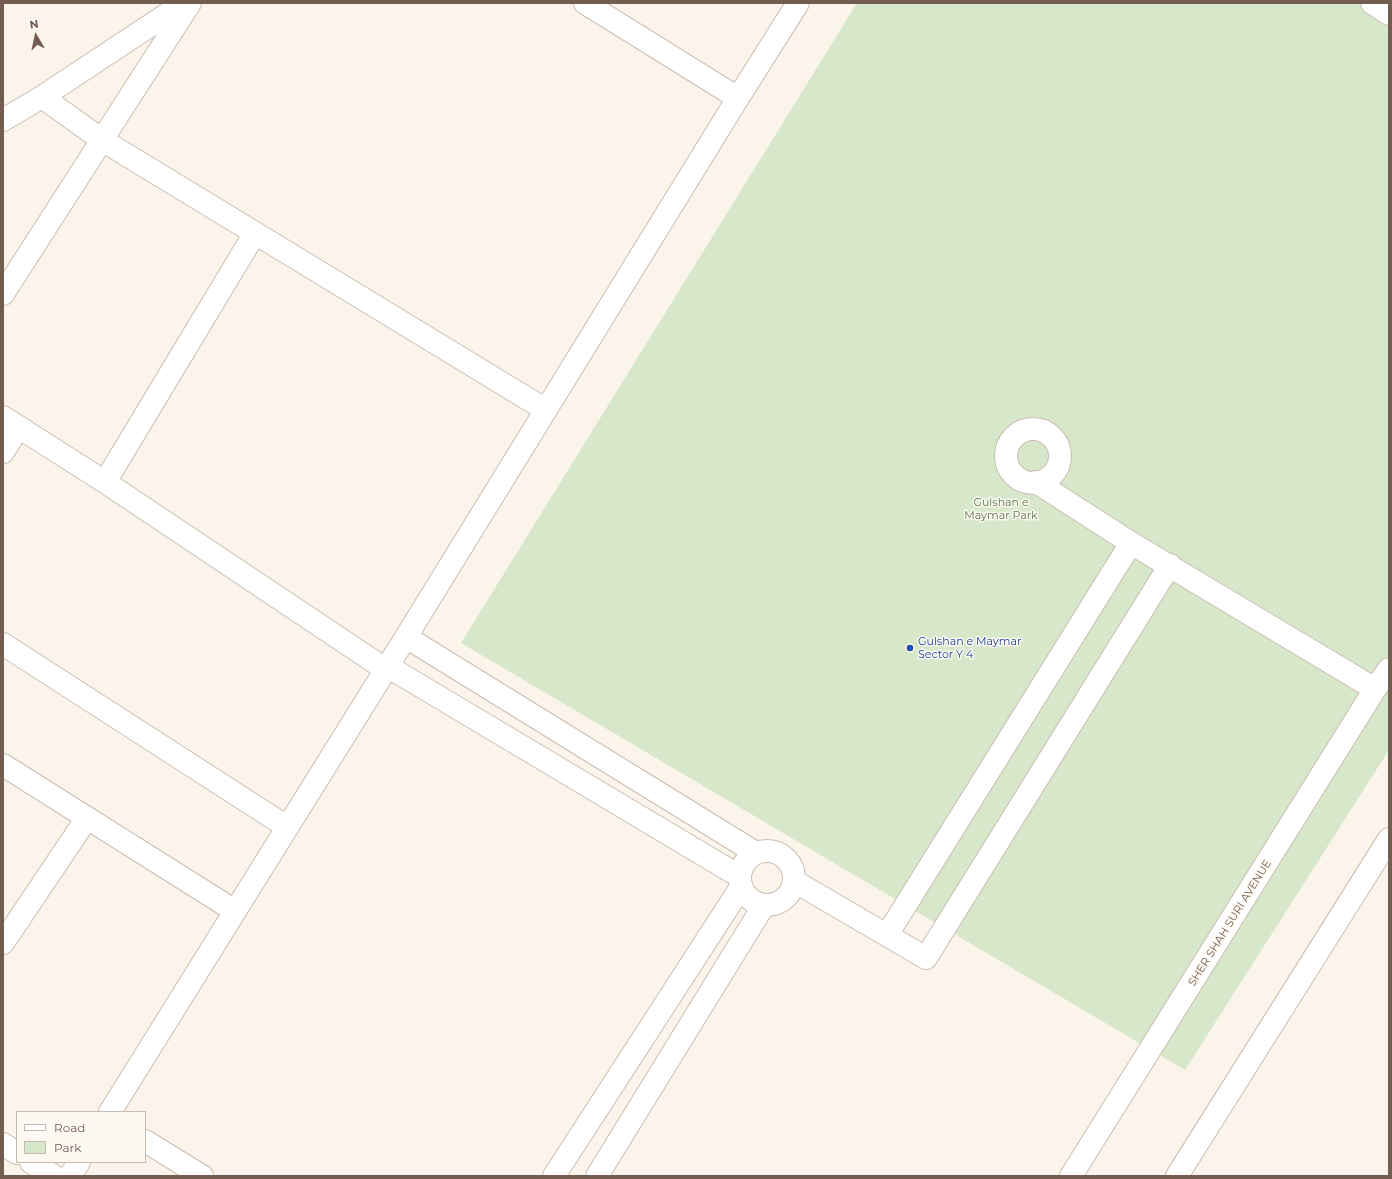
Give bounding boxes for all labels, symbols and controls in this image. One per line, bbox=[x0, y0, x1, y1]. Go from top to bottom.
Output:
north arrow bbox=[16, 16, 56, 56]
text: N bbox=[29, 17, 40, 32]
park label: Gulshan e Maymar Park bbox=[964, 496, 1038, 522]
place label: Gulshan e Maymar Sector Y 4 bbox=[918, 635, 1021, 661]
marker: Gulshan e Maymar Sector Y 4 bbox=[905, 643, 915, 653]
street label: SHER SHAH SURI AVENUE bbox=[1186, 857, 1274, 989]
legend bbox=[16, 1111, 146, 1163]
text: Road bbox=[54, 1120, 85, 1135]
text: Park bbox=[54, 1140, 81, 1155]

